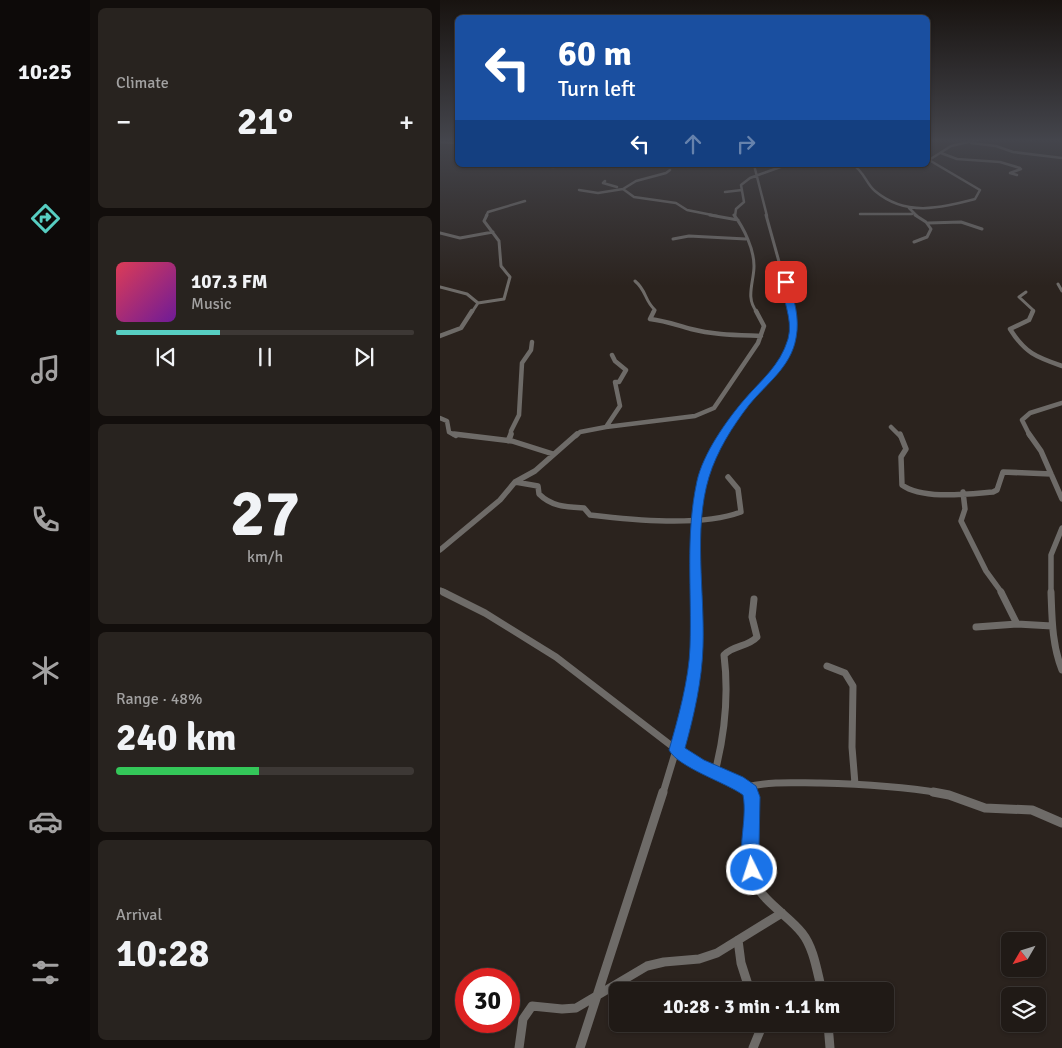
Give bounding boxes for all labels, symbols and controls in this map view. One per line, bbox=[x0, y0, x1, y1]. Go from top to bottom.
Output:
text: 60 m bbox=[558, 32, 632, 75]
icon: left bbox=[475, 35, 540, 100]
text: 10:25 bbox=[18, 58, 72, 85]
text: Climate bbox=[116, 73, 169, 93]
text: Turn left bbox=[558, 75, 636, 102]
text: 21° bbox=[237, 98, 293, 145]
text: − bbox=[116, 105, 131, 139]
text: + bbox=[399, 105, 414, 139]
icon: left bbox=[626, 130, 654, 158]
icon: ahead bbox=[679, 130, 707, 158]
icon: right bbox=[732, 130, 760, 158]
icon: directions bbox=[28, 201, 63, 236]
pin bbox=[765, 261, 807, 303]
icon: arrive bbox=[772, 268, 800, 296]
text: 107.3 FM bbox=[191, 270, 268, 294]
text: Music bbox=[191, 294, 232, 314]
icon: previous bbox=[152, 343, 180, 371]
icon: pause bbox=[251, 343, 279, 371]
icon: next bbox=[350, 343, 378, 371]
icon: music bbox=[28, 352, 63, 387]
text: 27 bbox=[230, 474, 300, 554]
icon: phone bbox=[28, 502, 63, 537]
text: km/h bbox=[247, 547, 283, 567]
icon: climate bbox=[28, 653, 63, 688]
text: Range · 48% bbox=[116, 689, 202, 709]
text: 240 km bbox=[116, 714, 237, 761]
icon: car bbox=[28, 804, 63, 839]
position arrow bbox=[725, 843, 777, 895]
text: Arrival bbox=[116, 905, 162, 925]
text: 10:28 bbox=[116, 930, 209, 977]
north arrow bbox=[1001, 932, 1046, 978]
map controls bbox=[1001, 932, 1046, 1032]
icon: filters bbox=[28, 955, 63, 990]
speed limit sign: 30 bbox=[455, 968, 520, 1033]
button: layers bbox=[1001, 987, 1046, 1032]
text: 10:28 · 3 min · 1.1 km bbox=[663, 995, 840, 1019]

